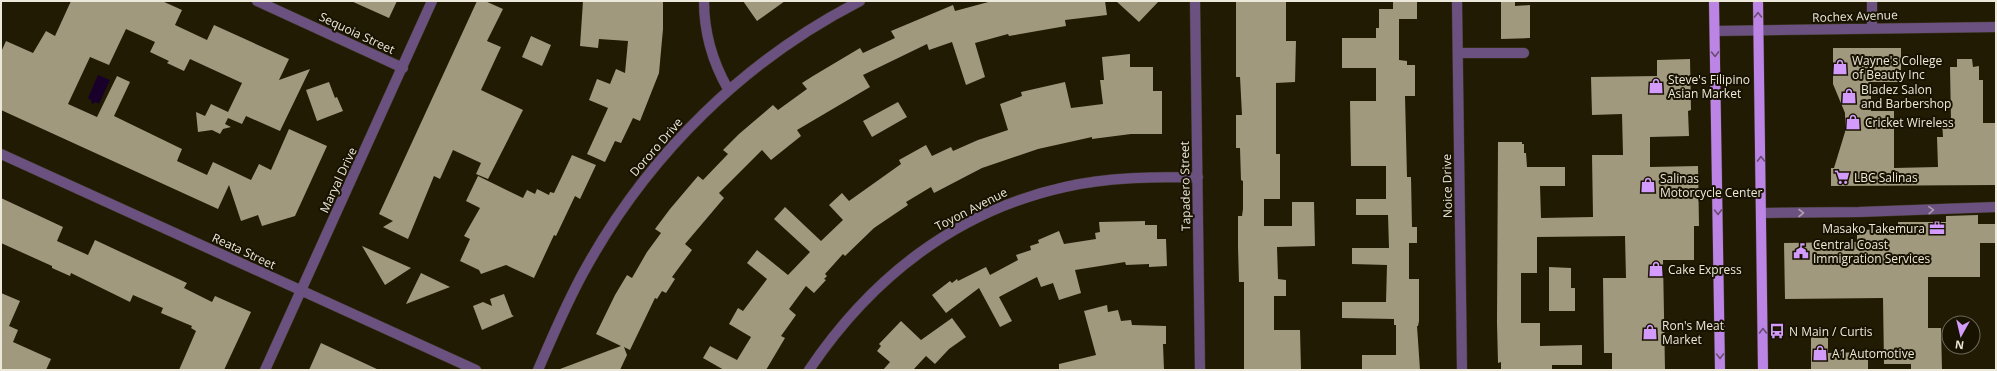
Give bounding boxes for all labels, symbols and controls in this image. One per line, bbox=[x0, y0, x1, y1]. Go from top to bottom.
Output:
street label: Rochex Avenue bbox=[1812, 6, 1898, 26]
street label: Sequoia Street bbox=[316, 8, 398, 58]
one-way arrow bbox=[1754, 12, 1762, 18]
one-way arrow bbox=[1711, 51, 1719, 57]
place label: Wayne's College of Beauty Inc bbox=[1852, 52, 1942, 83]
shop icon: Wayne's College of Beauty Inc bbox=[1831, 58, 1849, 76]
place label: Steve's Filipino Asian Market bbox=[1668, 71, 1750, 102]
shop icon: Steve's Filipino Asian Market bbox=[1647, 77, 1665, 95]
place label: Bladez Salon and Barbershop bbox=[1861, 81, 1951, 112]
shop icon: Bladez Salon and Barbershop bbox=[1840, 87, 1858, 105]
shop icon: Cricket Wireless bbox=[1844, 113, 1862, 131]
street label: Dororo Drive bbox=[626, 114, 686, 180]
place label: Cricket Wireless bbox=[1865, 114, 1954, 131]
street label: Tapadero Street bbox=[1176, 141, 1194, 231]
street label: Maryal Drive bbox=[315, 144, 361, 216]
street label: Noice Drive bbox=[1438, 153, 1456, 218]
one-way arrow bbox=[1756, 156, 1765, 162]
supermarket icon: LBC Salinas bbox=[1833, 168, 1851, 186]
place label: LBC Salinas bbox=[1854, 169, 1918, 186]
place label: Salinas Motorcycle Center bbox=[1660, 170, 1762, 201]
shop icon: Salinas Motorcycle Center bbox=[1639, 176, 1657, 194]
street label: Toyon Avenue bbox=[932, 183, 1010, 235]
one-way arrow bbox=[1928, 205, 1934, 214]
one-way arrow bbox=[1713, 209, 1722, 215]
one-way arrow bbox=[1798, 209, 1804, 217]
office icon: Masako Takemura bbox=[1928, 219, 1946, 237]
place label: Masako Takemura bbox=[1822, 220, 1925, 237]
street label: Reata Street bbox=[209, 229, 279, 273]
place label: Central Coast Immigration Services bbox=[1813, 236, 1930, 267]
public building icon: Central Coast Immigration Services bbox=[1792, 242, 1810, 260]
shop icon: Cake Express bbox=[1647, 260, 1665, 278]
place label: Cake Express bbox=[1668, 261, 1742, 278]
north arrow bbox=[1941, 315, 1981, 355]
place label: Ron's Meat Market bbox=[1662, 317, 1724, 348]
bus stop icon: N Main / Curtis bbox=[1768, 322, 1786, 340]
shop icon: Ron's Meat Market bbox=[1641, 323, 1659, 341]
place label: N Main / Curtis bbox=[1789, 323, 1873, 340]
one-way arrow bbox=[1759, 328, 1767, 334]
text: N bbox=[1954, 337, 1965, 353]
shop icon: A1 Automotive bbox=[1811, 344, 1829, 362]
place label: A1 Automotive bbox=[1832, 345, 1915, 362]
one-way arrow bbox=[1715, 353, 1724, 359]

